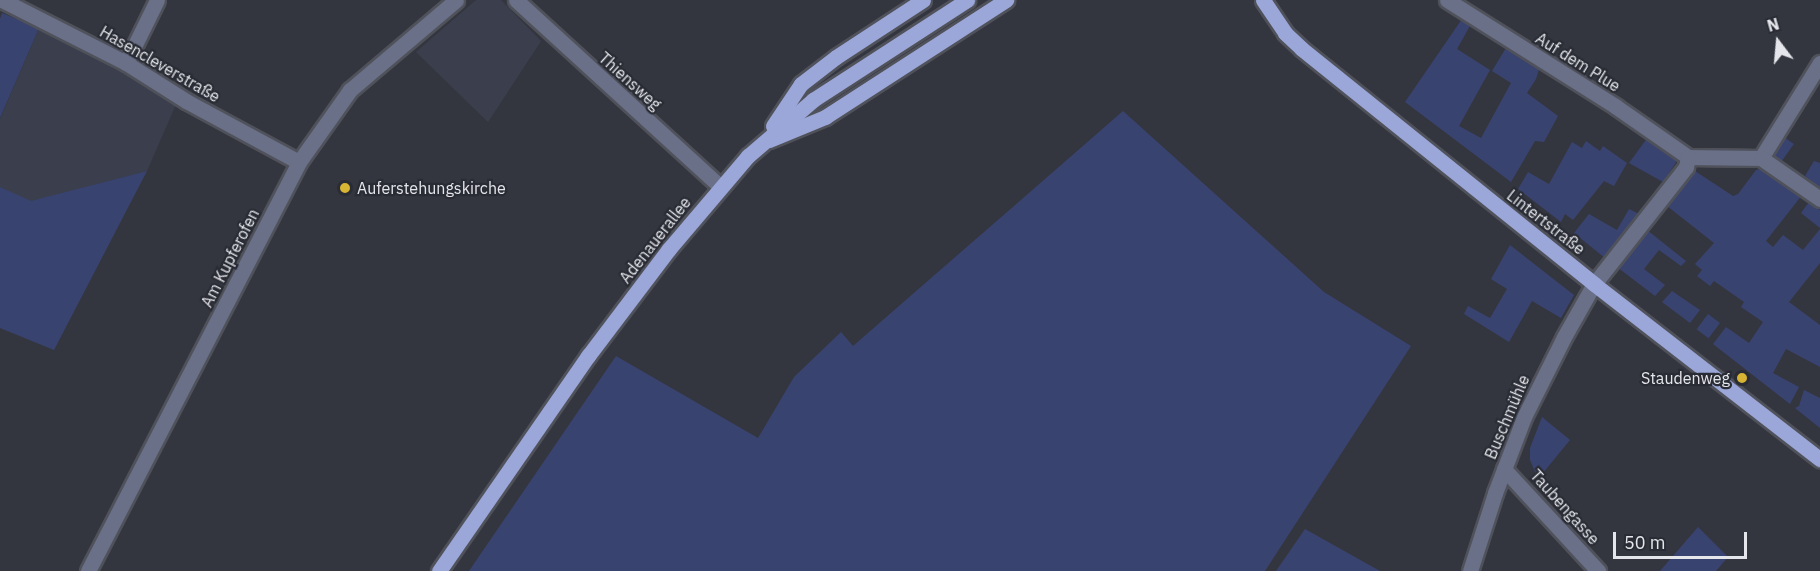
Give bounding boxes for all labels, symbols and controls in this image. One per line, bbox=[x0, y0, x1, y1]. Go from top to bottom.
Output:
north arrow bbox=[1748, 12, 1808, 72]
text: N bbox=[1765, 13, 1781, 36]
street label: Hasencleverstraße bbox=[96, 22, 224, 106]
street label: Auf dem Plue bbox=[1532, 28, 1624, 96]
street label: Thiensweg bbox=[595, 48, 665, 114]
place label: Auferstehungskirche bbox=[357, 178, 506, 198]
marker: Auferstehungskirche bbox=[338, 181, 352, 195]
street label: Lintertstraße bbox=[1503, 186, 1589, 258]
street label: Adenauerallee bbox=[615, 193, 695, 287]
street label: Am Kupferofen bbox=[197, 206, 263, 310]
place label: Staudenweg bbox=[1641, 368, 1730, 388]
marker: Staudenweg bbox=[1735, 371, 1749, 385]
street label: Buschmühle bbox=[1481, 372, 1533, 462]
street label: Taubengasse bbox=[1526, 466, 1604, 548]
scale bar bbox=[1616, 520, 1750, 558]
text: 50 m bbox=[1624, 531, 1666, 554]

